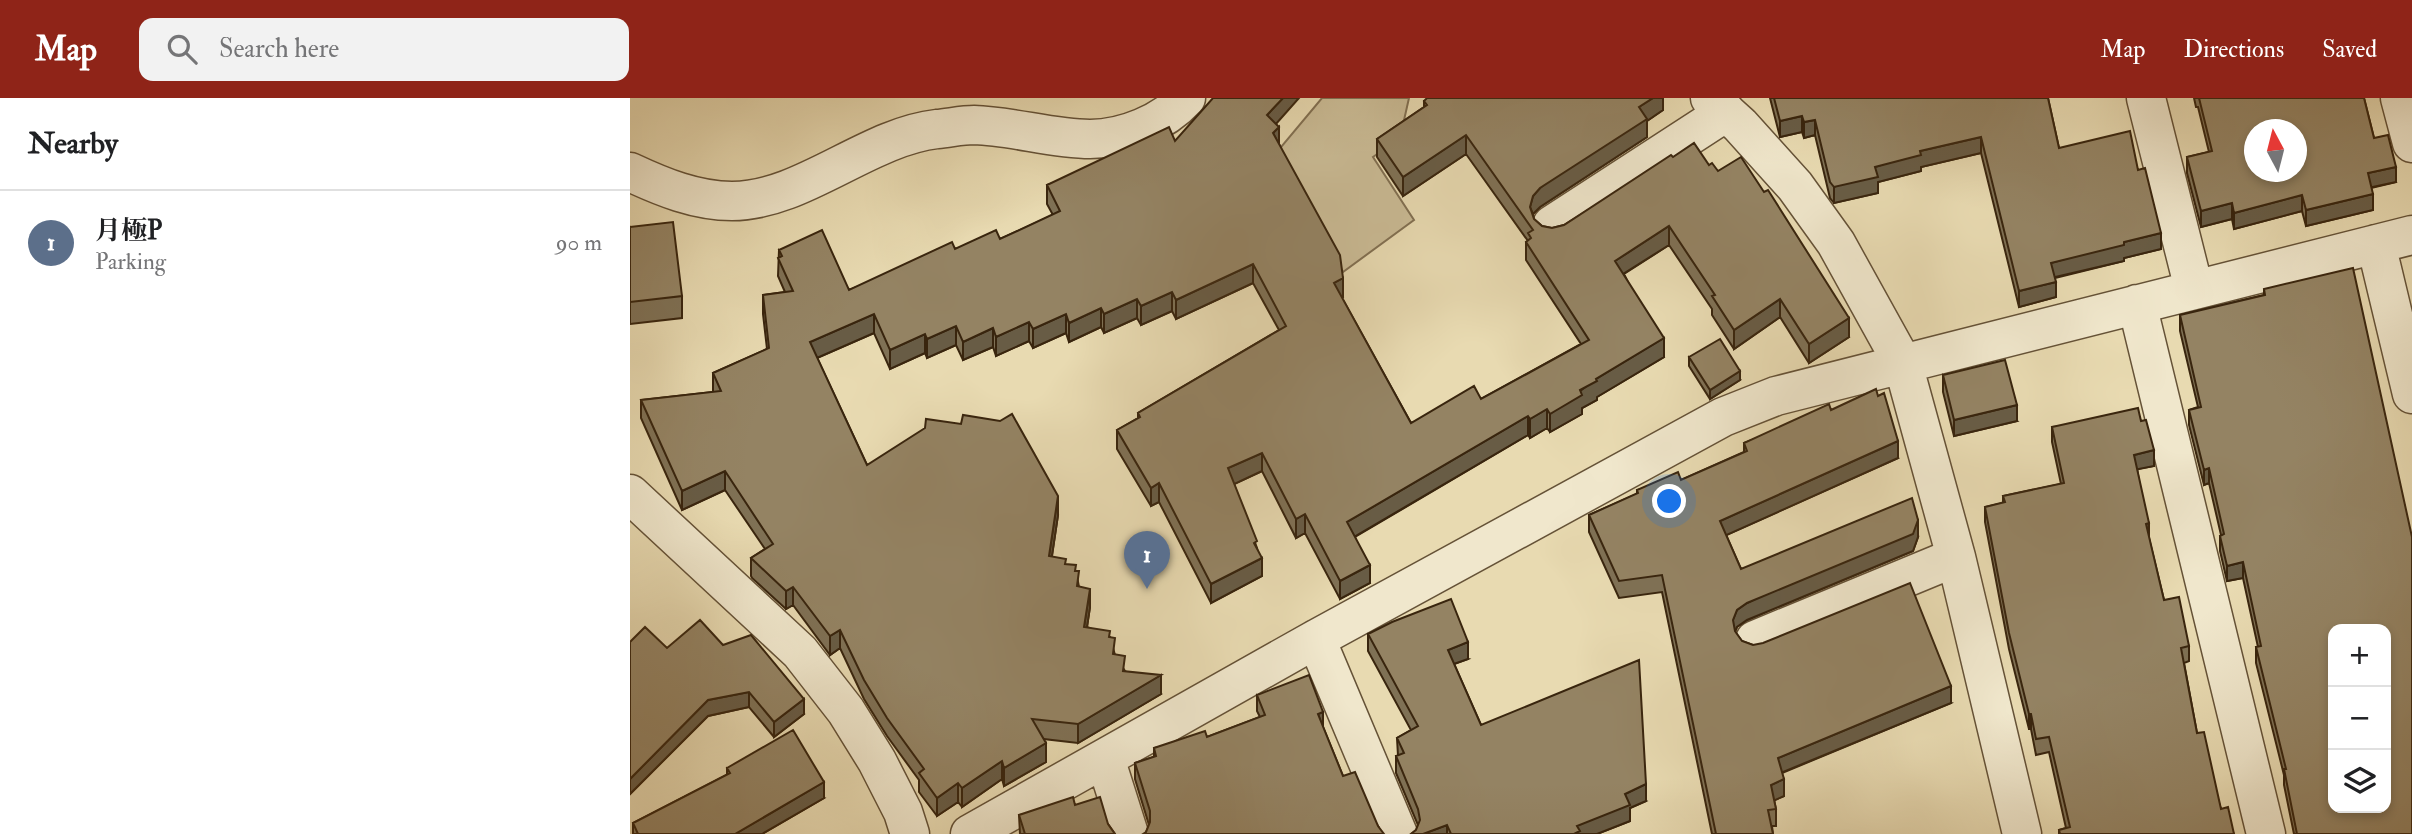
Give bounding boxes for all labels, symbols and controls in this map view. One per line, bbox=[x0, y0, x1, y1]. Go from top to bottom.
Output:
search box bbox=[139, 18, 629, 81]
text: Map bbox=[35, 29, 97, 70]
icon: search bbox=[163, 30, 201, 68]
text: Search here bbox=[219, 33, 339, 65]
text: Map bbox=[2100, 34, 2145, 65]
text: Directions bbox=[2183, 34, 2284, 65]
text: Saved bbox=[2322, 34, 2377, 65]
north arrow bbox=[2244, 119, 2307, 182]
text: Nearby bbox=[28, 125, 118, 162]
text: 月極P bbox=[95, 215, 162, 247]
text: 1 bbox=[47, 228, 55, 257]
text: 90 m bbox=[556, 228, 602, 257]
text: Parking bbox=[95, 247, 166, 276]
your location bbox=[1652, 484, 1686, 518]
pin: 1 bbox=[1124, 531, 1170, 589]
map controls bbox=[2328, 624, 2391, 813]
button: + bbox=[2328, 624, 2391, 687]
button: − bbox=[2328, 687, 2391, 750]
button: layers bbox=[2328, 750, 2391, 813]

